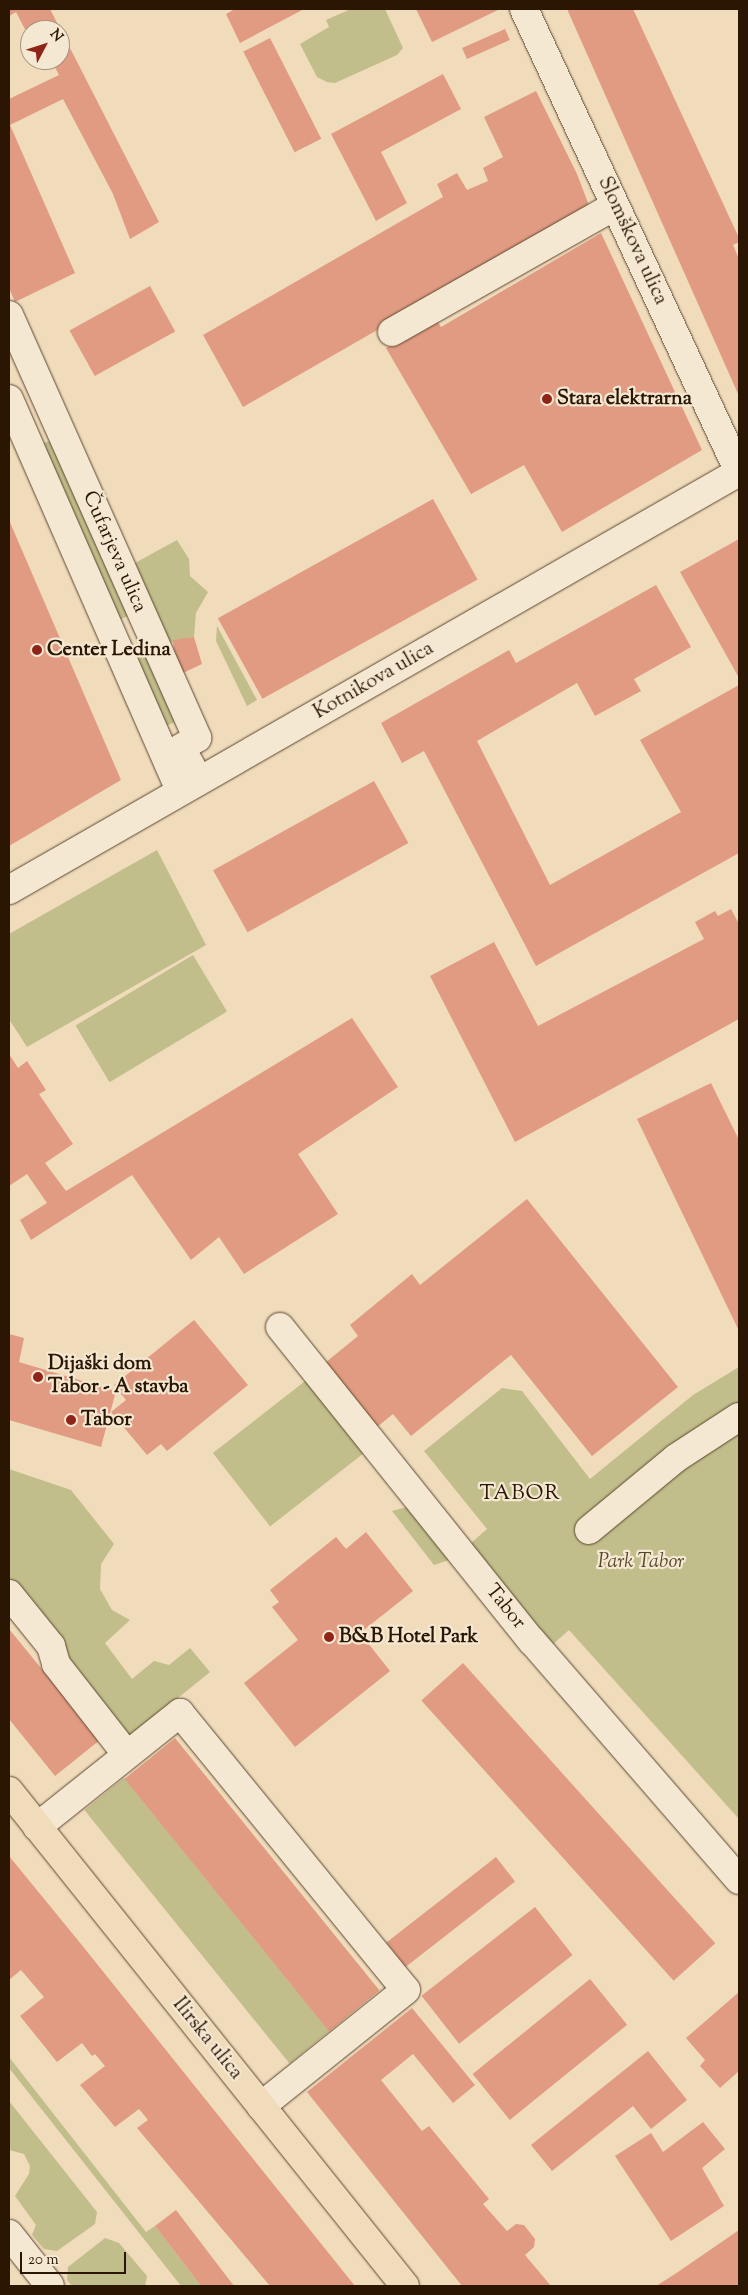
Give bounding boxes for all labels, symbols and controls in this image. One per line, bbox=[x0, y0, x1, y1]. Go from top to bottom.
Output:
north arrow bbox=[20, 20, 70, 70]
text: N bbox=[44, 25, 67, 47]
street label: Slomškova ulica bbox=[592, 173, 672, 309]
place label: Stara elektrarna bbox=[557, 387, 692, 411]
marker: Stara elektrarna bbox=[541, 393, 553, 405]
street label: Čufarjeva ulica bbox=[77, 488, 151, 616]
street label: Kotnikova ulica bbox=[310, 637, 438, 725]
place label: Center Ledina bbox=[47, 638, 171, 662]
marker: Center Ledina bbox=[31, 644, 43, 656]
place label: Dijaški dom Tabor - A stavba bbox=[48, 1353, 189, 1400]
marker: Dijaški dom Tabor - A stavba bbox=[32, 1371, 44, 1383]
place label: Tabor bbox=[81, 1408, 132, 1432]
marker: Tabor bbox=[65, 1414, 77, 1426]
district label: TABOR bbox=[479, 1481, 561, 1507]
park label: Park Tabor bbox=[598, 1550, 684, 1574]
street label: Tabor bbox=[480, 1580, 530, 1634]
place label: B&B Hotel Park bbox=[339, 1625, 478, 1649]
marker: B&B Hotel Park bbox=[323, 1631, 335, 1643]
street label: Ilirska ulica bbox=[167, 1993, 247, 2085]
scale bar bbox=[22, 2242, 129, 2274]
text: 20 m bbox=[28, 2250, 59, 2271]

